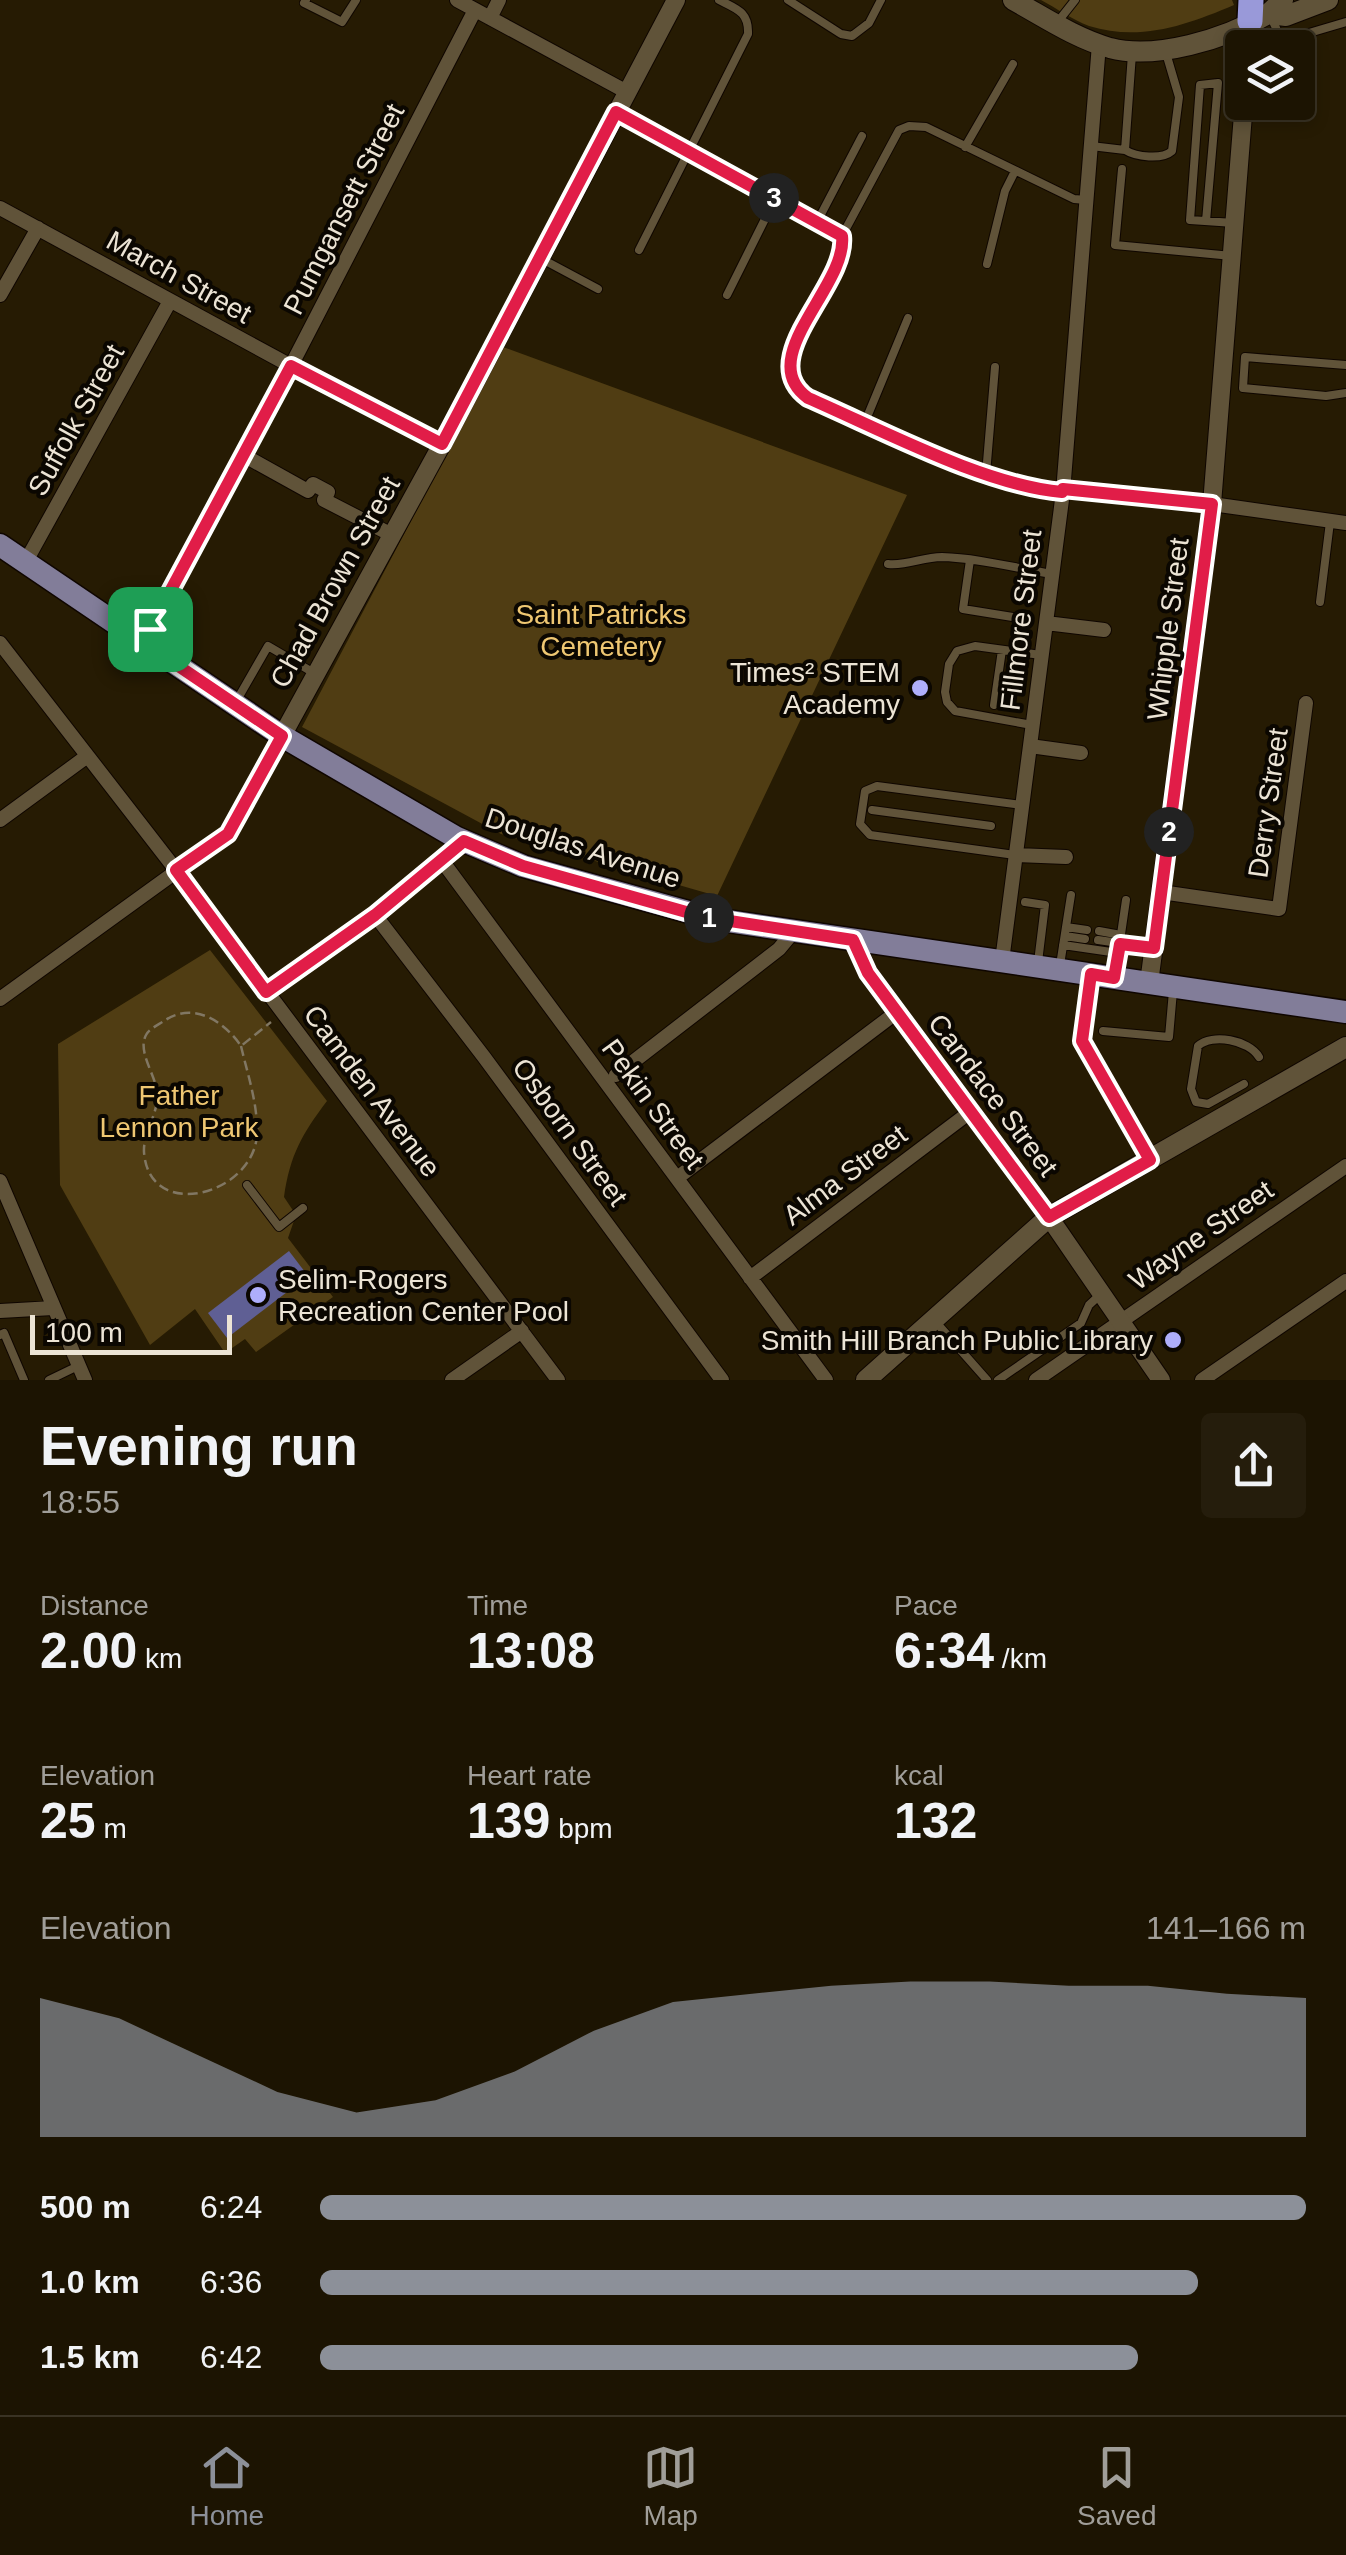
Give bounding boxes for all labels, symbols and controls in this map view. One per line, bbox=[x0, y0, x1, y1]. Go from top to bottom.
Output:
map controls bbox=[1225, 30, 1315, 120]
button: layers bbox=[1225, 30, 1315, 120]
street label: Pumgansett Street bbox=[278, 98, 411, 319]
pin: 3 bbox=[749, 173, 799, 223]
text: 3 bbox=[766, 182, 782, 213]
street label: March Street bbox=[101, 225, 257, 330]
street label: Suffolk Street bbox=[22, 339, 130, 501]
street label: Chad Brown Street bbox=[264, 471, 406, 693]
street label: Fillmore Street bbox=[995, 528, 1048, 712]
street label: Whipple Street bbox=[1141, 536, 1195, 722]
pin bbox=[108, 587, 193, 672]
park label: Saint Patricks Cemetery bbox=[515, 599, 687, 662]
icon: arrive bbox=[123, 602, 178, 657]
place label: Times² STEM Academy bbox=[730, 657, 900, 720]
marker: Times² STEM Academy bbox=[909, 677, 931, 699]
street label: Derry Street bbox=[1242, 726, 1294, 880]
street label: Douglas Avenue bbox=[481, 802, 685, 894]
pin: 2 bbox=[1144, 807, 1194, 857]
text: 2 bbox=[1161, 816, 1177, 847]
pin: 1 bbox=[684, 893, 734, 943]
text: 1 bbox=[701, 902, 717, 933]
street label: Camden Avenue bbox=[297, 999, 447, 1183]
street label: Candace Street bbox=[922, 1008, 1064, 1182]
street label: Pekin Street bbox=[596, 1033, 710, 1175]
street label: Osborn Street bbox=[506, 1052, 634, 1212]
park label: Father Lennon Park bbox=[100, 1080, 259, 1143]
street label: Alma Street bbox=[777, 1118, 913, 1231]
street label: Wayne Street bbox=[1123, 1174, 1279, 1296]
place label: Selim-Rogers Recreation Center Pool bbox=[278, 1264, 569, 1327]
marker: Selim-Rogers Recreation Center Pool bbox=[247, 1284, 269, 1306]
scale bar bbox=[30, 1310, 232, 1354]
text: 100 m bbox=[45, 1317, 123, 1348]
place label: Smith Hill Branch Public Library bbox=[761, 1325, 1153, 1356]
marker: Smith Hill Branch Public Library bbox=[1162, 1329, 1184, 1351]
button: share bbox=[1201, 1413, 1306, 1518]
text: Evening run bbox=[40, 1415, 358, 1477]
text: 18:55 bbox=[40, 1484, 120, 1520]
text: Distance bbox=[40, 1590, 149, 1621]
text: Time bbox=[467, 1590, 528, 1621]
text: Pace bbox=[894, 1590, 958, 1621]
text: 2.00 bbox=[40, 1623, 137, 1679]
text: 13:08 bbox=[467, 1623, 595, 1679]
text: 6:34 bbox=[894, 1623, 994, 1679]
text: km bbox=[137, 1643, 182, 1674]
text: /km bbox=[994, 1643, 1047, 1674]
text: Elevation bbox=[40, 1760, 155, 1791]
text: Heart rate bbox=[467, 1760, 592, 1791]
text: kcal bbox=[894, 1760, 944, 1791]
text: 25 bbox=[40, 1793, 96, 1849]
text: 139 bbox=[467, 1793, 550, 1849]
text: 132 bbox=[894, 1793, 977, 1849]
text: m bbox=[96, 1813, 127, 1844]
text: bpm bbox=[550, 1813, 613, 1844]
text: Elevation bbox=[40, 1910, 172, 1946]
text: 141–166 m bbox=[1146, 1910, 1306, 1946]
text: 500 m bbox=[40, 2189, 131, 2225]
text: 6:24 bbox=[200, 2189, 262, 2225]
text: 1.0 km bbox=[40, 2264, 140, 2300]
text: 6:36 bbox=[200, 2264, 262, 2300]
text: 1.5 km bbox=[40, 2339, 140, 2375]
text: 6:42 bbox=[200, 2339, 262, 2375]
tab: Home bbox=[189, 2440, 264, 2532]
tab: Map bbox=[643, 2440, 698, 2532]
tab: Saved bbox=[1077, 2440, 1156, 2532]

